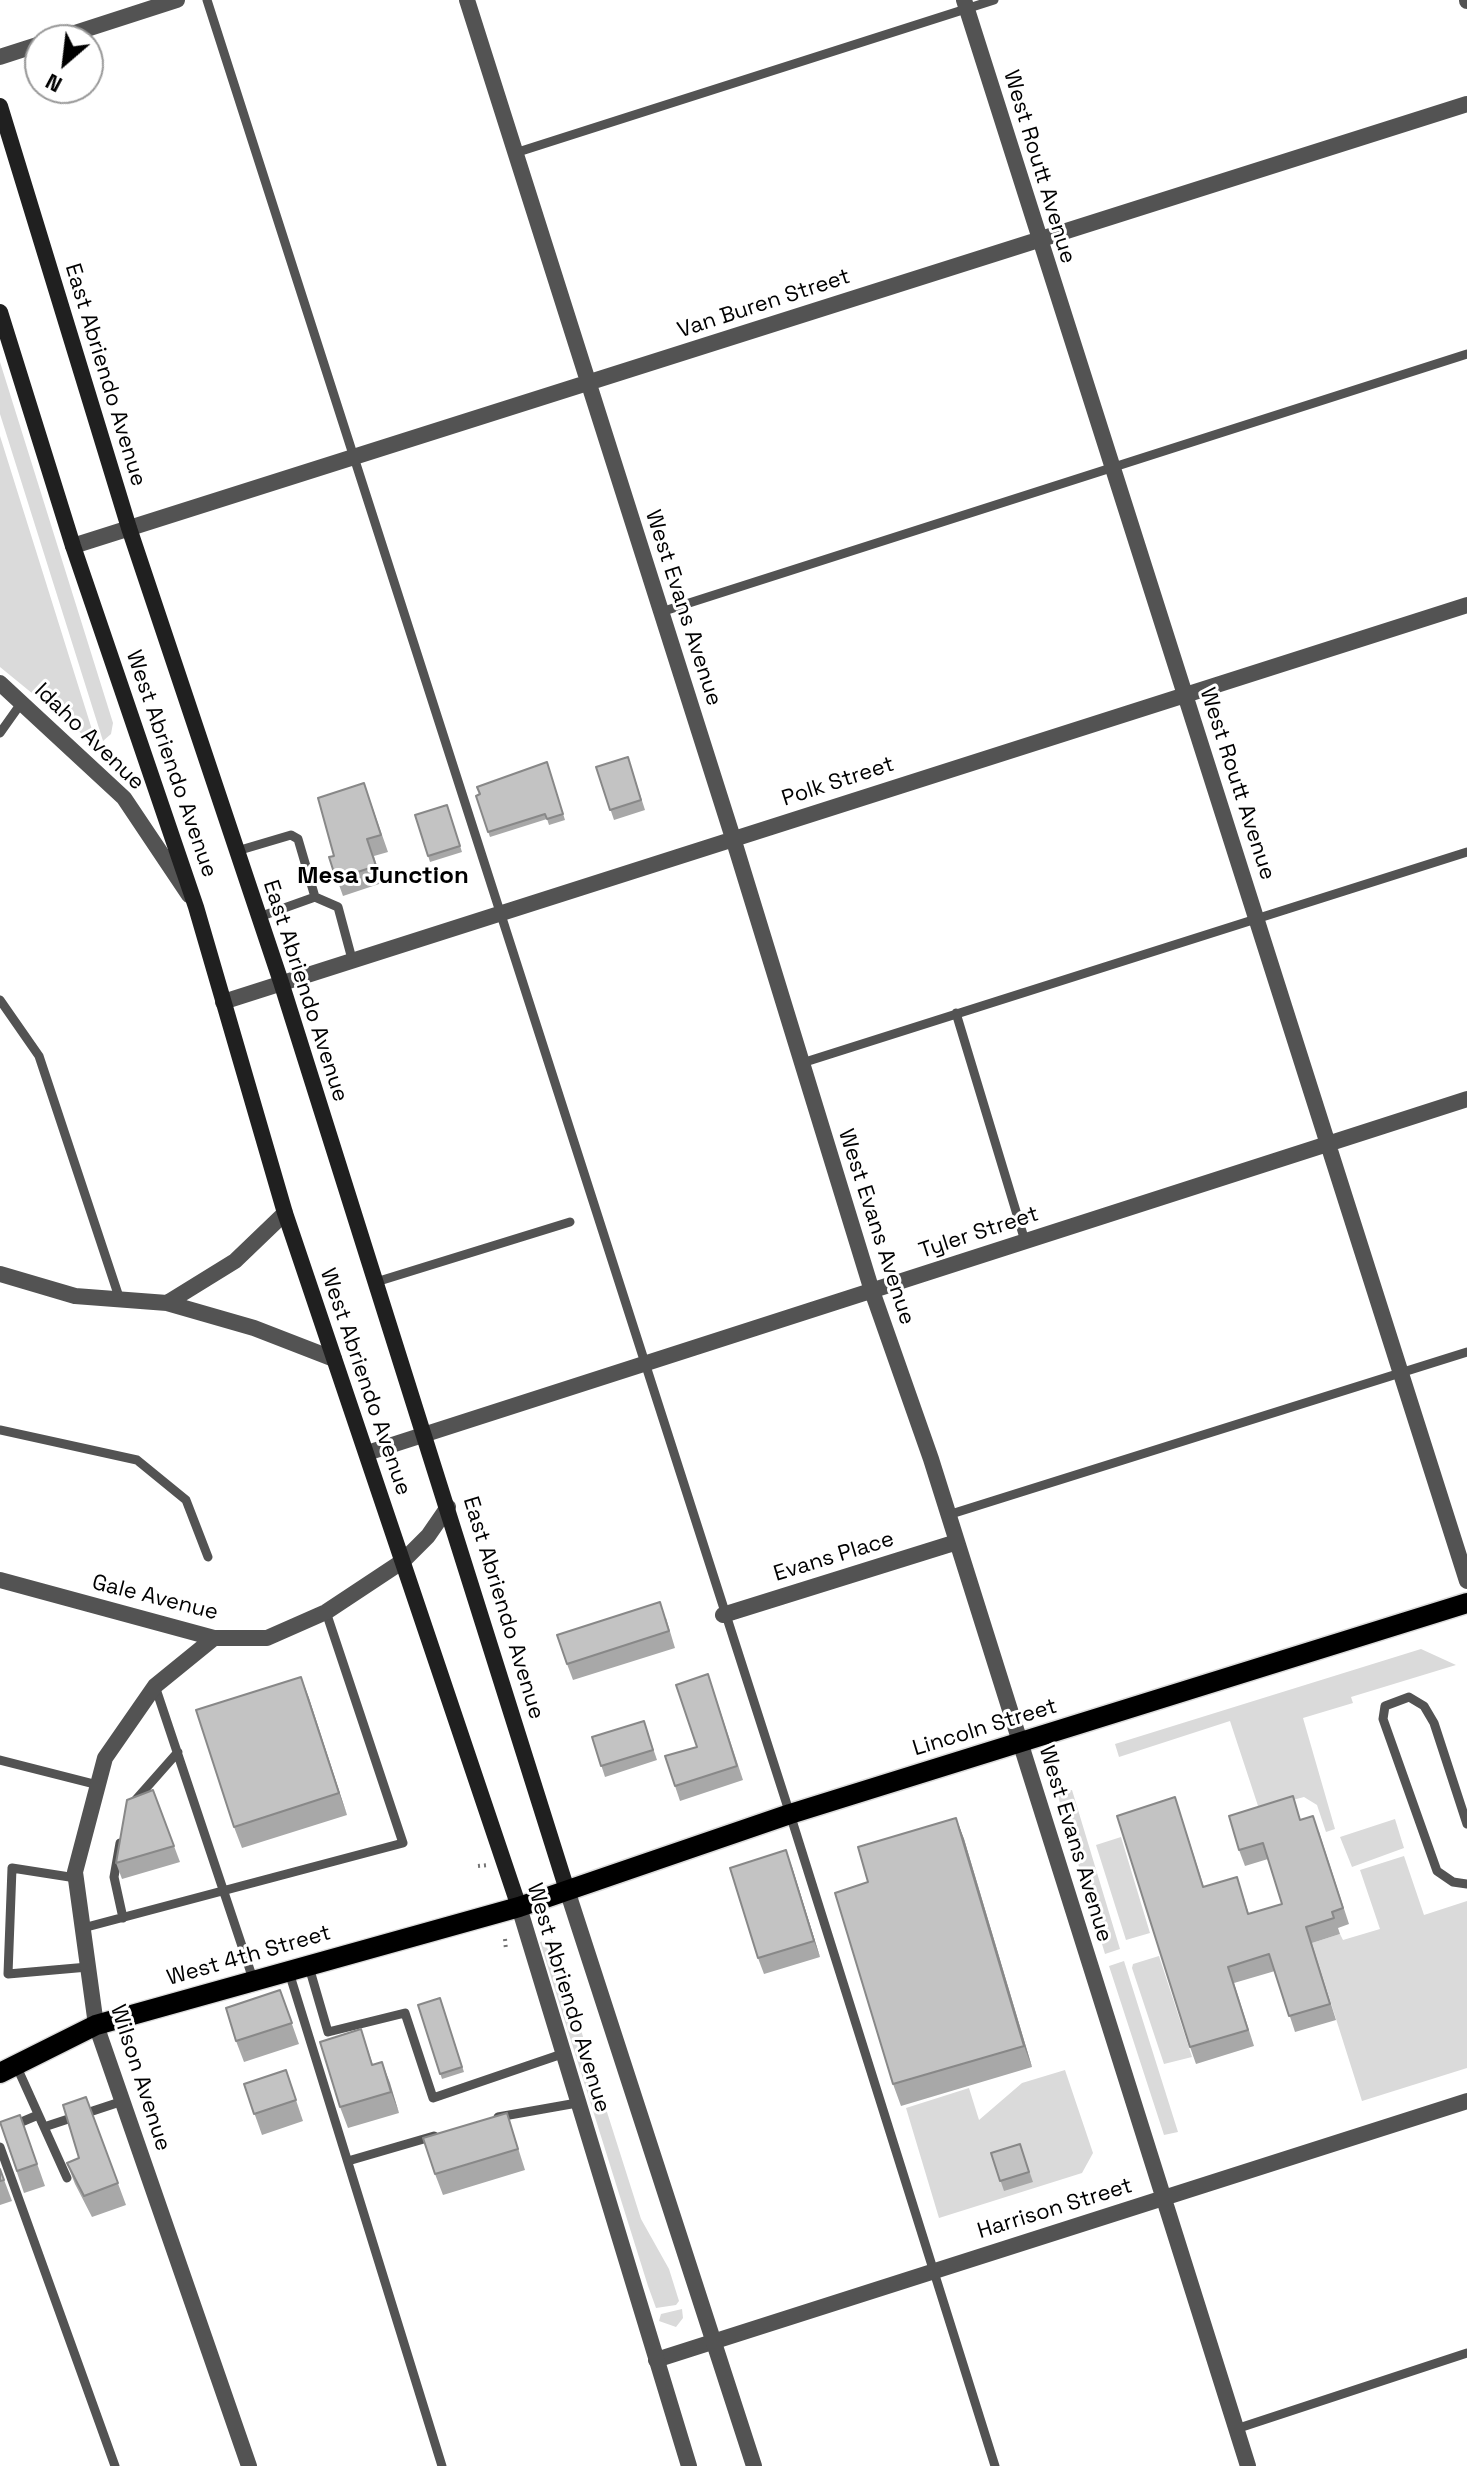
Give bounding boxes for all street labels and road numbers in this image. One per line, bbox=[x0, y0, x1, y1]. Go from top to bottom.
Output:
street label: West Routt Avenue bbox=[997, 67, 1081, 267]
street label: East Abriendo Avenue bbox=[59, 260, 151, 490]
street label: Van Buren Street bbox=[674, 264, 854, 344]
street label: West Evans Avenue bbox=[639, 507, 727, 709]
street label: West Abriendo Avenue bbox=[120, 647, 222, 881]
street label: Idaho Avenue bbox=[29, 678, 149, 796]
street label: West Routt Avenue bbox=[1193, 685, 1281, 883]
street label: Polk Street bbox=[778, 751, 898, 813]
street label: East Abriendo Avenue bbox=[257, 877, 353, 1105]
street label: West Evans Avenue bbox=[832, 1126, 920, 1328]
street label: Tyler Street bbox=[916, 1201, 1042, 1265]
street label: West Abriendo Avenue bbox=[314, 1265, 416, 1499]
street label: East Abriendo Avenue bbox=[457, 1493, 549, 1723]
street label: Evans Place bbox=[771, 1526, 897, 1588]
street label: Gale Avenue bbox=[89, 1570, 221, 1626]
street label: Lincoln Street bbox=[910, 1694, 1060, 1762]
street label: West Evans Avenue bbox=[1033, 1743, 1117, 1945]
street label: West Abriendo Avenue bbox=[521, 1880, 615, 2116]
street label: West 4th Street bbox=[164, 1920, 334, 1992]
street label: Wilson Avenue bbox=[104, 2002, 176, 2154]
street label: Harrison Street bbox=[974, 2173, 1136, 2245]

